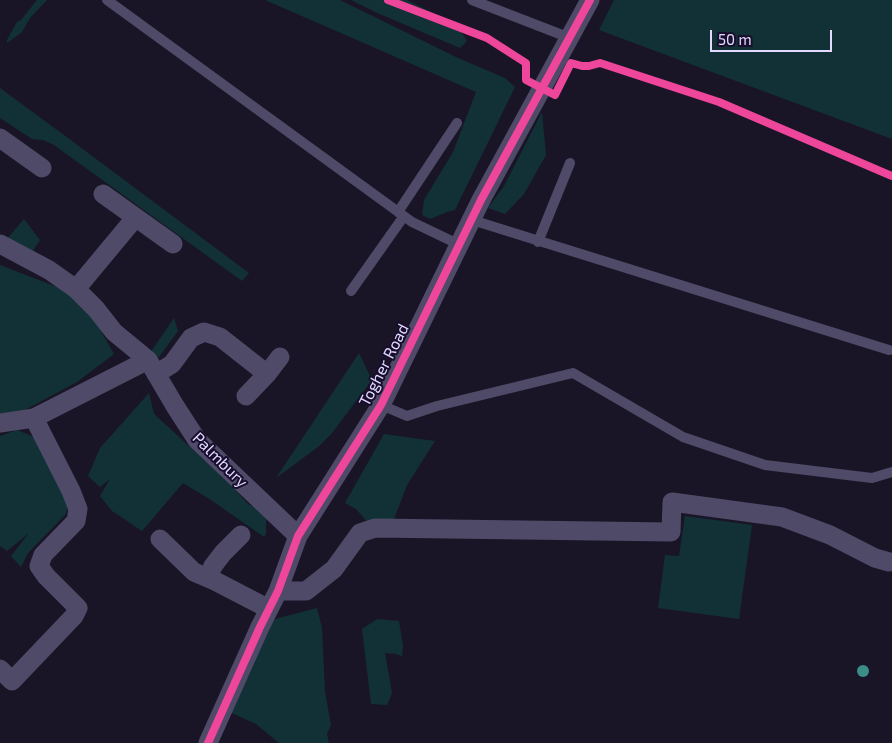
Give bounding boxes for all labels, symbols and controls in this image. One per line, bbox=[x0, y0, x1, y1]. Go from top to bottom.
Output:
scale bar bbox=[712, 20, 834, 52]
text: 50 m bbox=[718, 30, 752, 48]
street label: Togher Road bbox=[355, 320, 413, 410]
street label: Palmbury bbox=[188, 428, 252, 492]

